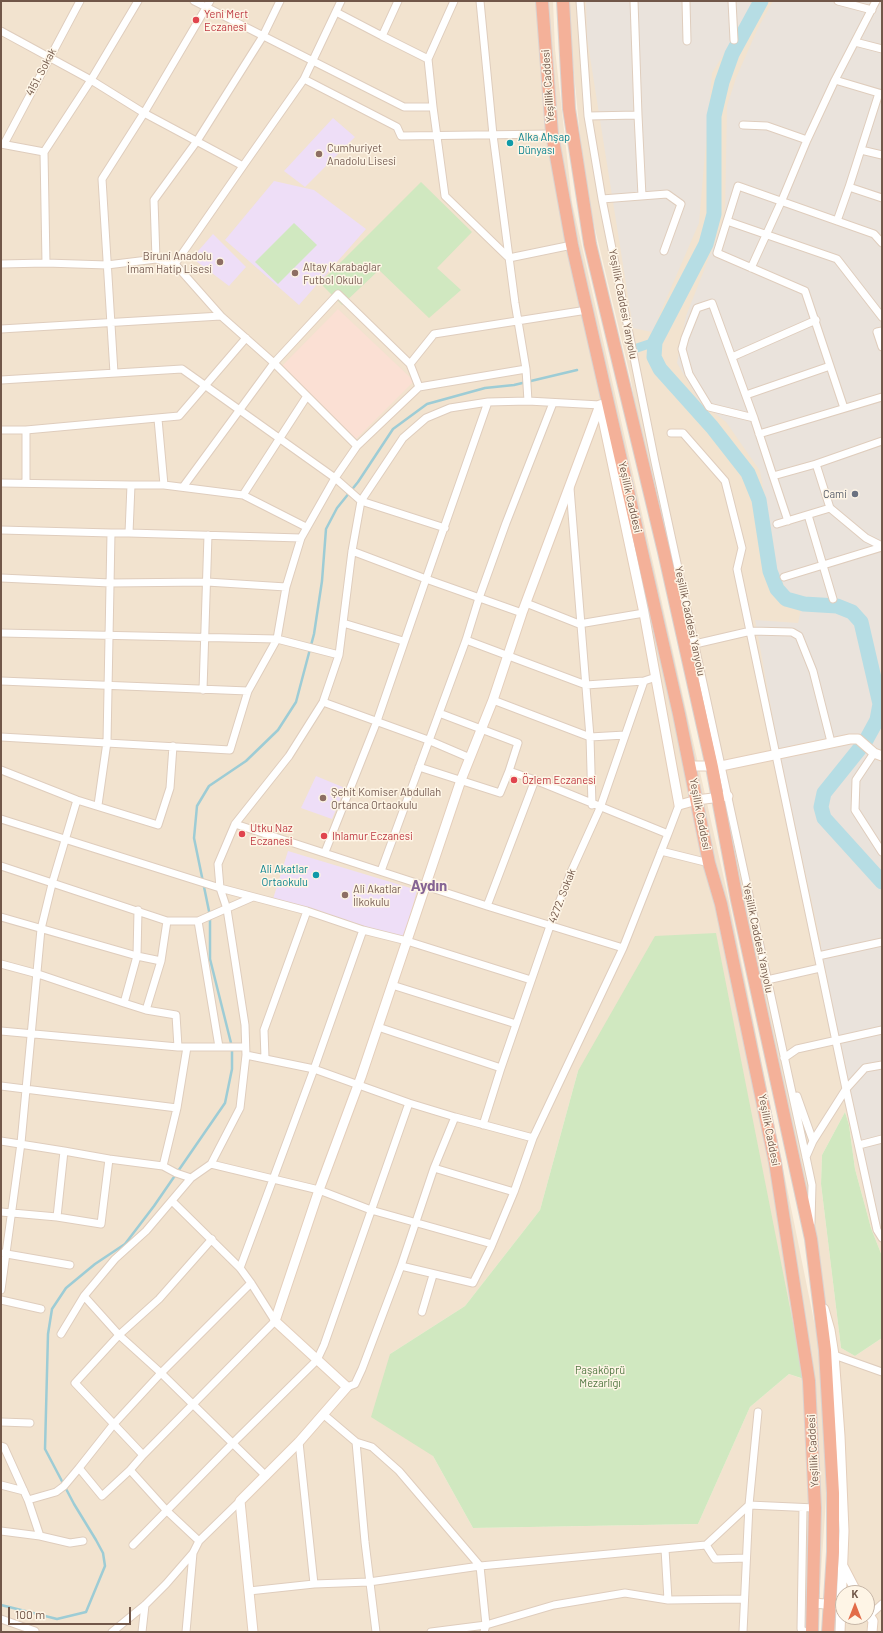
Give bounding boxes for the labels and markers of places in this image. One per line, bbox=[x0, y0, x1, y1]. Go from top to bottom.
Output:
place label: Yeni Mert Eczanesi bbox=[204, 7, 248, 33]
marker: Yeni Mert Eczanesi bbox=[191, 15, 201, 25]
place label: Alka Ahşap Dünyası bbox=[518, 130, 570, 156]
marker: Alka Ahşap Dünyası bbox=[505, 138, 515, 148]
place label: Cumhuriyet Anadolu Lisesi bbox=[327, 141, 396, 167]
marker: Cumhuriyet Anadolu Lisesi bbox=[314, 149, 324, 159]
place label: Biruni Anadolu İmam Hatip Lisesi bbox=[127, 249, 212, 275]
marker: Biruni Anadolu İmam Hatip Lisesi bbox=[215, 257, 225, 267]
place label: Altay Karabağlar Futbol Okulu bbox=[303, 260, 381, 286]
marker: Altay Karabağlar Futbol Okulu bbox=[290, 268, 300, 278]
place label: Cami bbox=[823, 487, 847, 501]
marker: Cami bbox=[850, 489, 860, 499]
place label: Özlem Eczanesi bbox=[522, 773, 596, 787]
marker: Özlem Eczanesi bbox=[509, 775, 519, 785]
place label: Şehit Komiser Abdullah Ortanca Ortaokulu bbox=[331, 785, 441, 811]
marker: Şehit Komiser Abdullah Ortanca Ortaokulu bbox=[318, 793, 328, 803]
place label: Utku Naz Eczanesi bbox=[250, 821, 293, 847]
marker: Utku Naz Eczanesi bbox=[237, 829, 247, 839]
place label: Ihlamur Eczanesi bbox=[332, 829, 413, 843]
marker: Ihlamur Eczanesi bbox=[319, 831, 329, 841]
place label: Ali Akatlar Ortaokulu bbox=[260, 862, 308, 888]
marker: Ali Akatlar Ortaokulu bbox=[311, 870, 321, 880]
place label: Ali Akatlar İlkokulu bbox=[353, 882, 401, 908]
marker: Ali Akatlar İlkokulu bbox=[340, 890, 350, 900]

